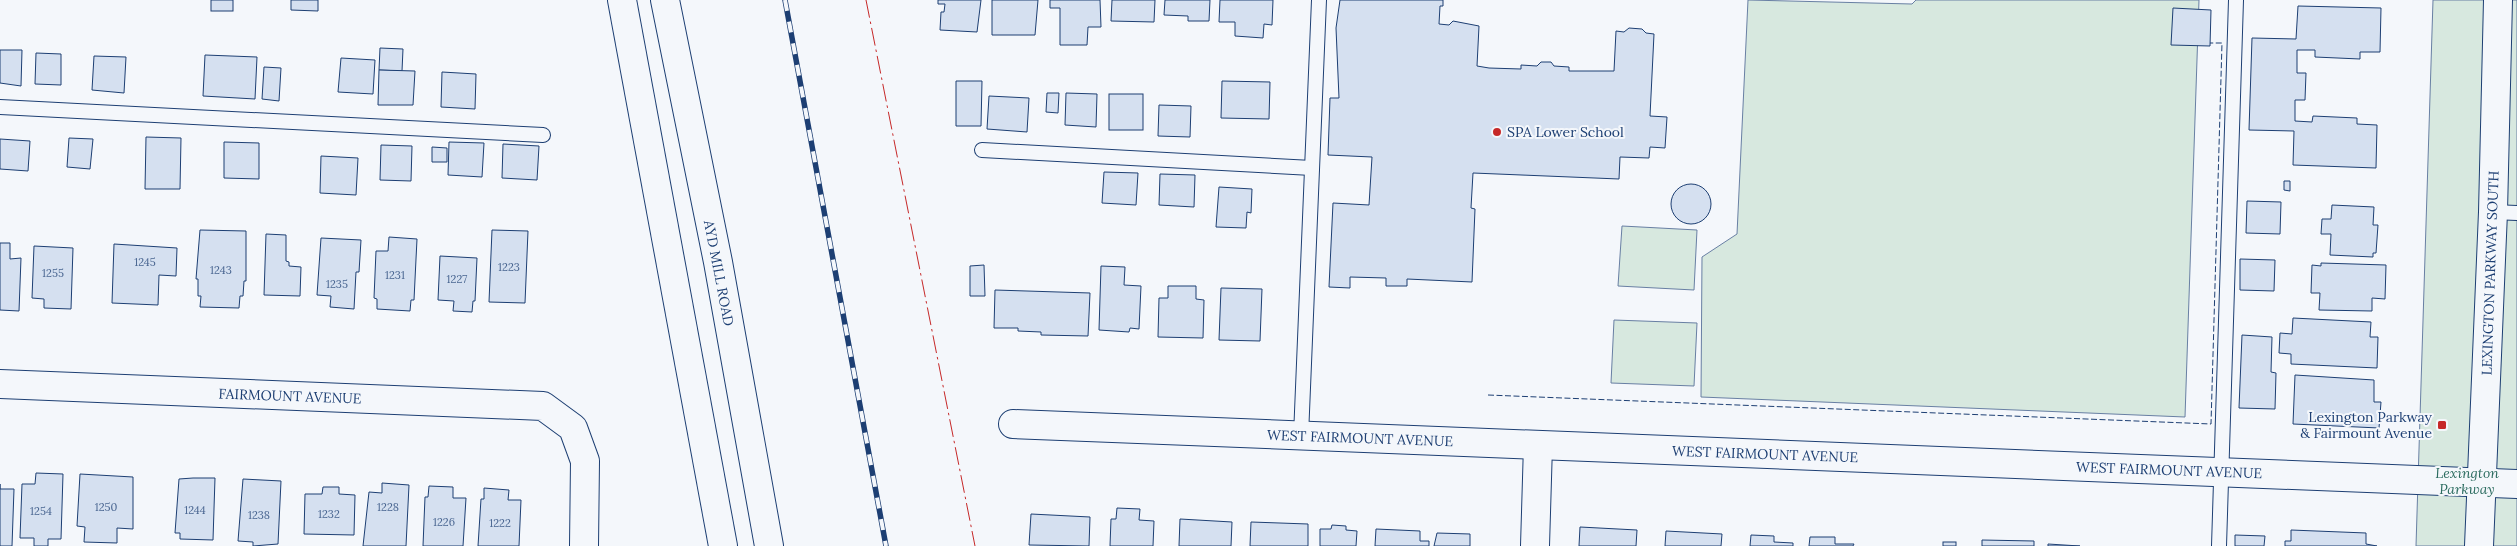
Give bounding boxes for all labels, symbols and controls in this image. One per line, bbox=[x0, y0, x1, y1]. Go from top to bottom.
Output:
place label: SPA Lower School bbox=[1507, 123, 1624, 141]
marker: SPA Lower School bbox=[1491, 126, 1503, 138]
street label: LEXINGTON PARKWAY SOUTH bbox=[2477, 170, 2503, 376]
street label: AYD MILL ROAD bbox=[700, 217, 738, 328]
house number: 1245 bbox=[134, 255, 156, 269]
house number: 1223 bbox=[498, 260, 520, 274]
house number: 1243 bbox=[210, 263, 232, 277]
house number: 1255 bbox=[42, 266, 64, 280]
house number: 1231 bbox=[385, 268, 405, 282]
house number: 1227 bbox=[447, 272, 467, 286]
house number: 1235 bbox=[326, 277, 348, 291]
street label: FAIRMOUNT AVENUE bbox=[218, 385, 362, 408]
place label: Lexington Parkway & Fairmount Avenue bbox=[2300, 408, 2433, 442]
marker: Lexington Parkway & Fairmount Avenue bbox=[2436, 419, 2448, 431]
street label: WEST FAIRMOUNT AVENUE bbox=[1267, 426, 1454, 450]
street label: WEST FAIRMOUNT AVENUE bbox=[1672, 442, 1859, 466]
street label: WEST FAIRMOUNT AVENUE bbox=[2076, 458, 2263, 482]
park label: Lexington Parkway bbox=[2435, 464, 2499, 498]
house number: 1250 bbox=[95, 500, 118, 514]
house number: 1228 bbox=[377, 500, 399, 514]
house number: 1244 bbox=[184, 503, 206, 517]
house number: 1254 bbox=[30, 504, 52, 518]
house number: 1232 bbox=[318, 507, 340, 521]
house number: 1238 bbox=[248, 508, 270, 522]
house number: 1226 bbox=[433, 515, 455, 529]
house number: 1222 bbox=[489, 516, 511, 530]

